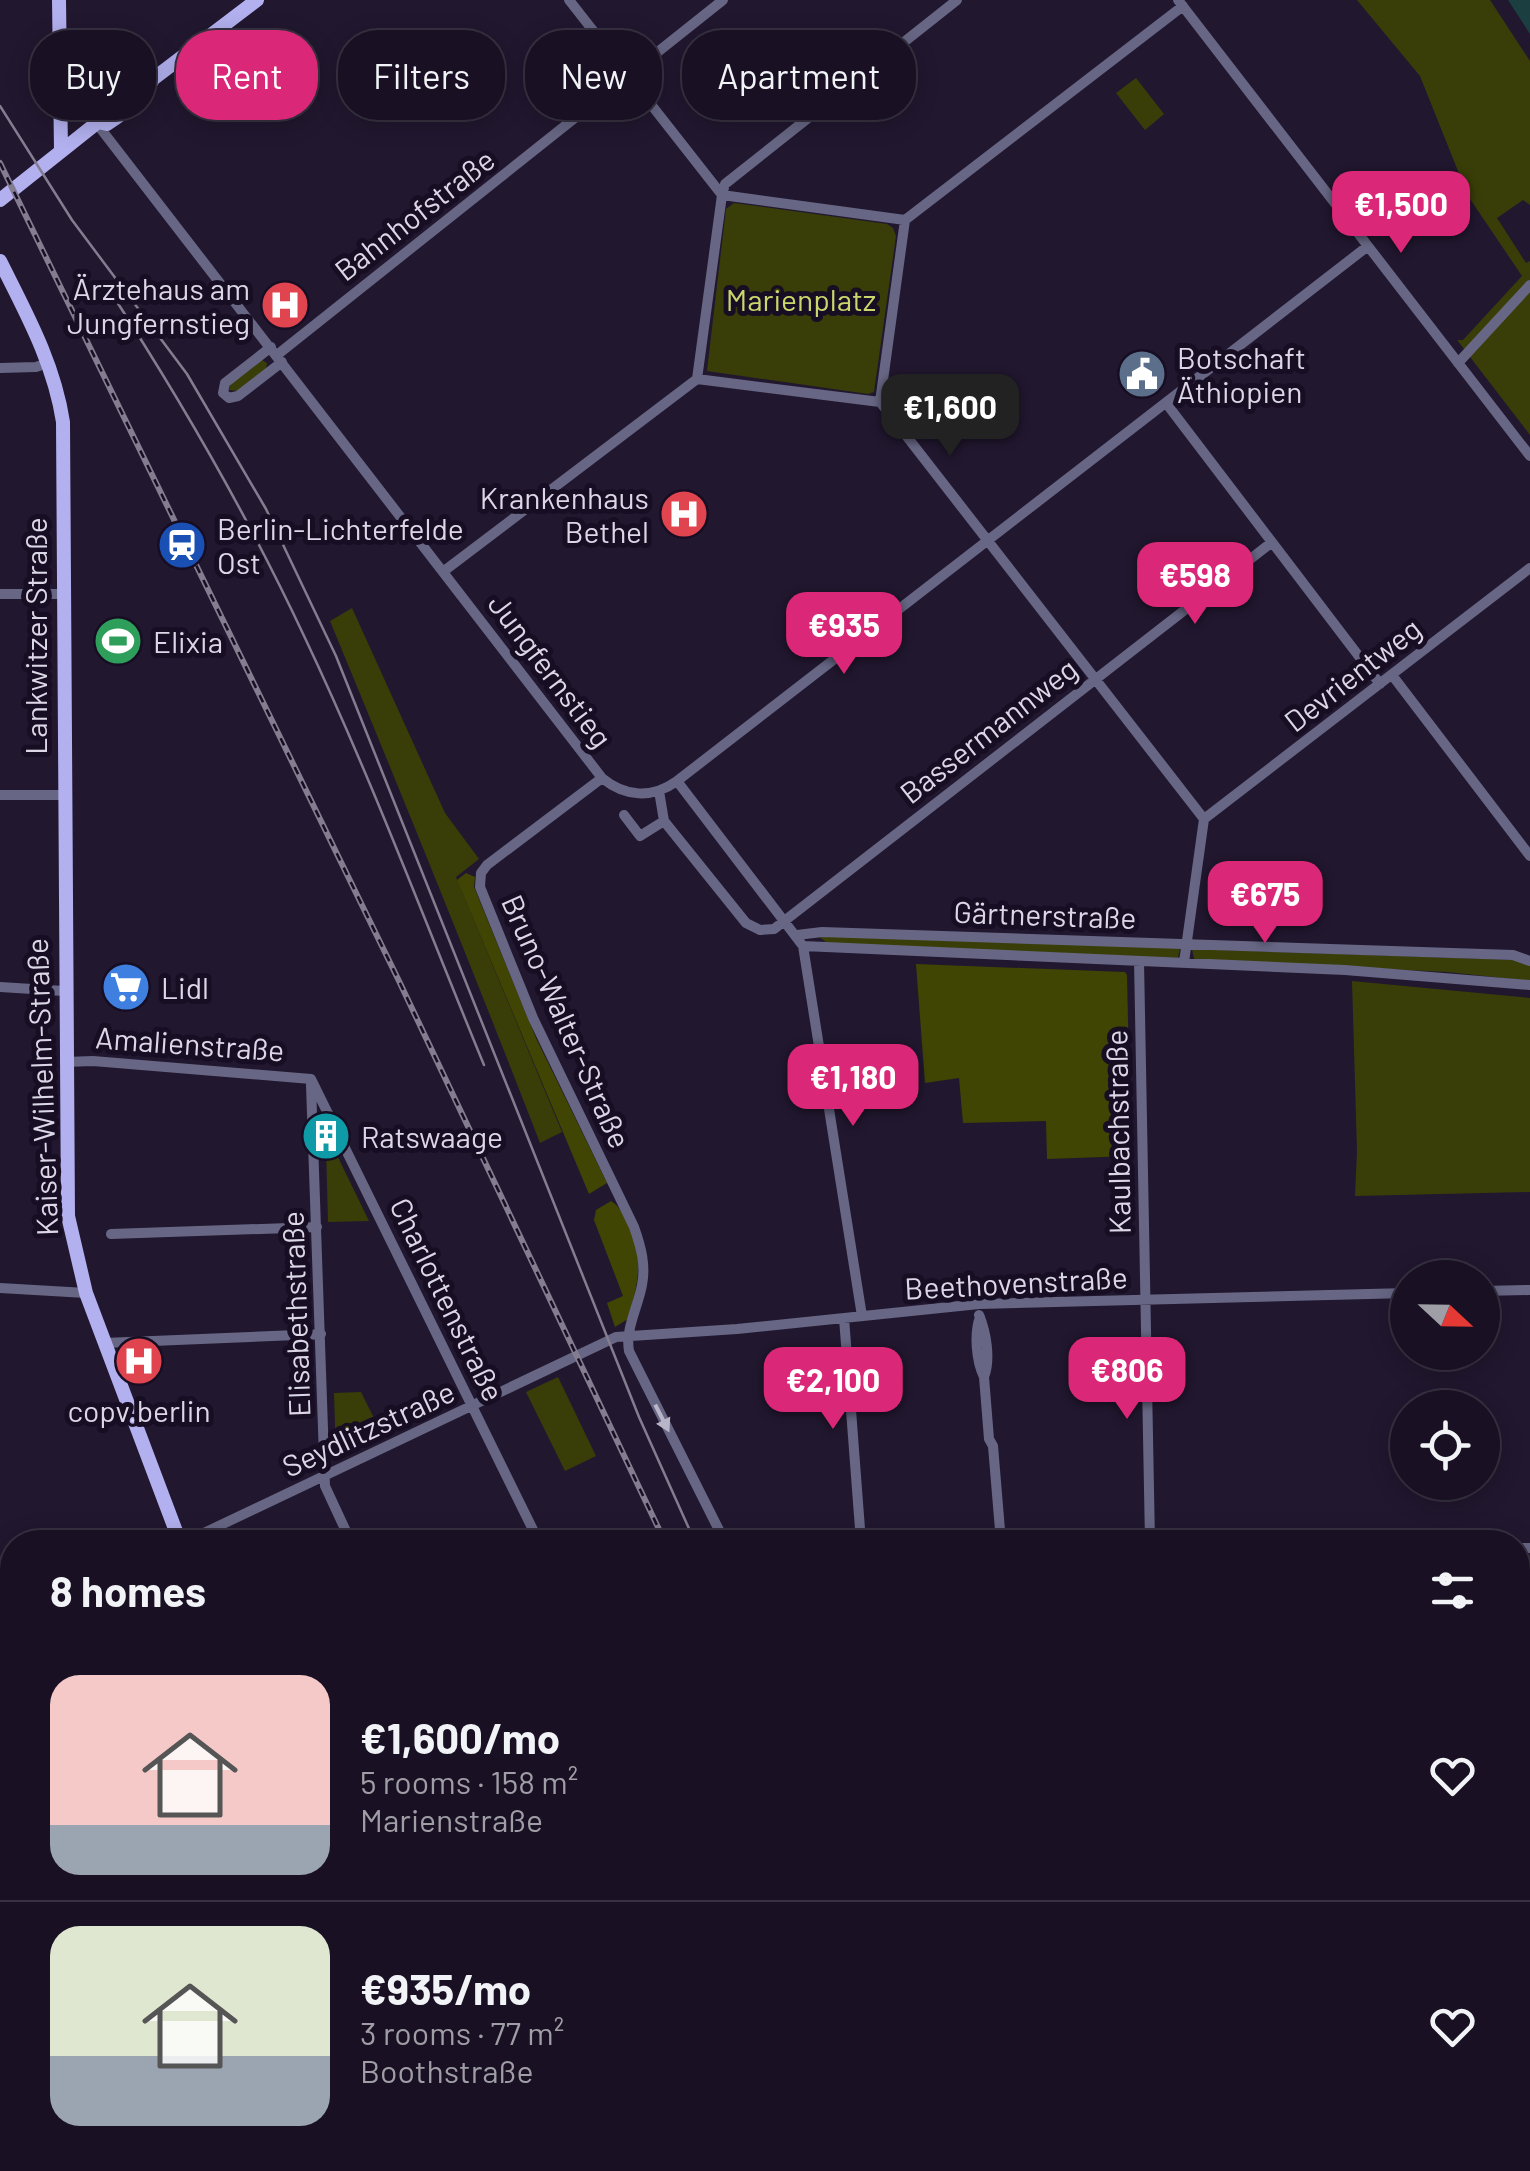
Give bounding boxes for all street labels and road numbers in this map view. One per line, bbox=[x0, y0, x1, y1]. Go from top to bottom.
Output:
street label: Bahnhofstraße bbox=[327, 140, 501, 288]
street label: Lankwitzer Straße bbox=[17, 517, 53, 755]
street label: Jungfernstieg bbox=[482, 586, 620, 754]
street label: Devrientweg bbox=[1277, 610, 1427, 738]
street label: Bassermannweg bbox=[892, 650, 1084, 810]
street label: Bruno-Walter-Straße bbox=[495, 889, 639, 1153]
street label: Gärtnerstraße bbox=[953, 893, 1137, 935]
street label: Kaiser-Wilhelm-Straße bbox=[18, 938, 64, 1236]
street label: Amalienstraße bbox=[94, 1018, 286, 1068]
street label: Kaulbachstraße bbox=[1097, 1030, 1137, 1234]
street label: Charlottenstraße bbox=[383, 1192, 513, 1406]
street label: Elisabethstraße bbox=[273, 1211, 317, 1417]
street label: Beethovenstraße bbox=[904, 1258, 1128, 1306]
street label: Seydlitzstraße bbox=[276, 1372, 460, 1484]

